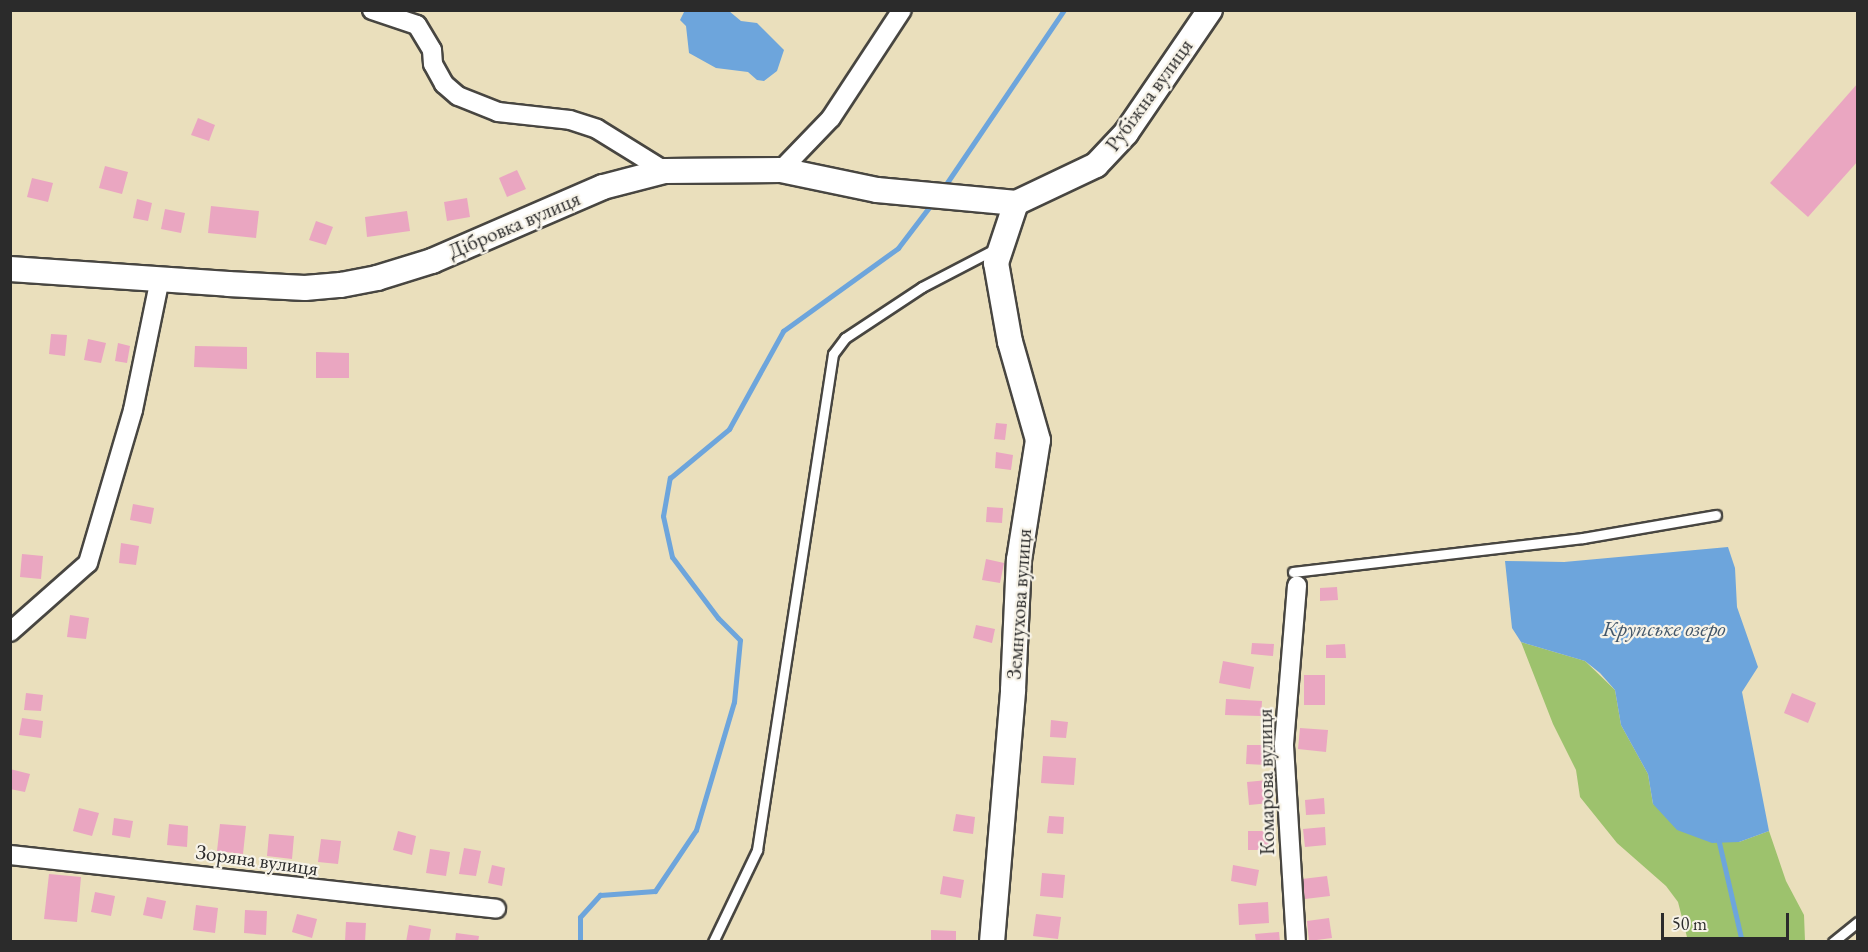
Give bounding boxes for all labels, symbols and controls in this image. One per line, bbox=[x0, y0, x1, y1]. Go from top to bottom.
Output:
street label: Рубіжна вулиця bbox=[1100, 34, 1198, 156]
street label: Дібровка вулиця bbox=[444, 186, 584, 264]
street label: Земнухова вулиця bbox=[1001, 528, 1037, 680]
water label: Крупське озеро bbox=[1602, 616, 1726, 642]
street label: Комарова вулиця bbox=[1252, 709, 1280, 855]
street label: Зоряна вулиця bbox=[194, 839, 320, 881]
scale bar bbox=[1664, 901, 1792, 939]
text: 50 m bbox=[1672, 912, 1707, 935]

